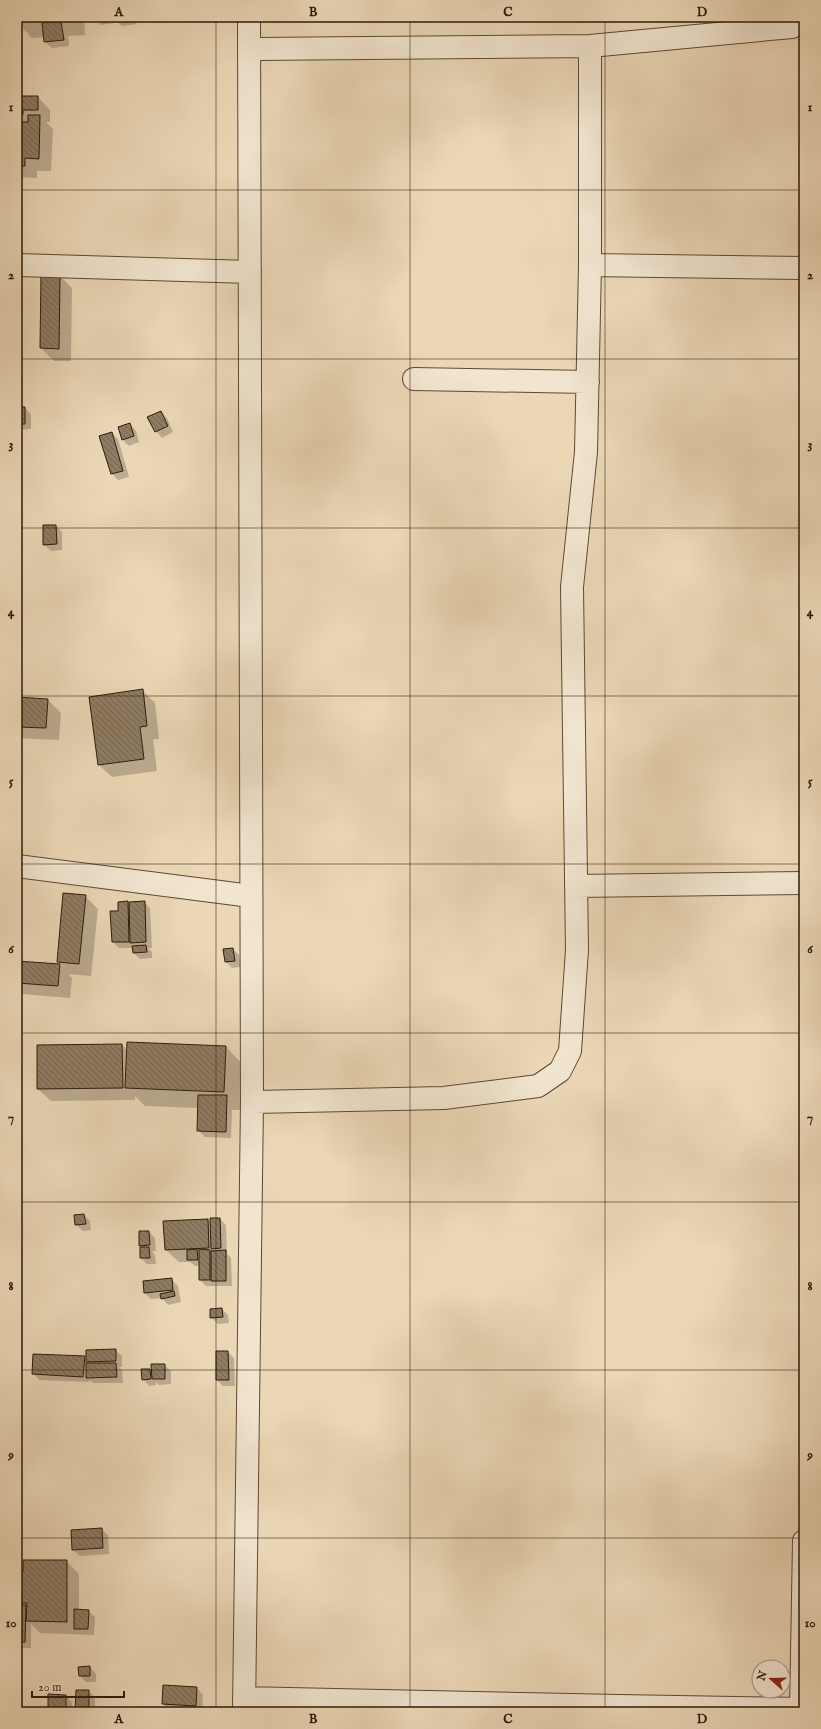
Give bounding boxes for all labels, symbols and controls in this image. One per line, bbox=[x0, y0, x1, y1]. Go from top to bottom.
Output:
text: A bbox=[114, 4, 125, 21]
text: B bbox=[309, 4, 318, 21]
text: C bbox=[503, 4, 513, 21]
text: D bbox=[697, 4, 708, 21]
text: 1 bbox=[9, 99, 14, 116]
text: 1 bbox=[808, 99, 813, 116]
text: 2 bbox=[8, 267, 14, 284]
text: 2 bbox=[807, 267, 813, 284]
text: 3 bbox=[9, 436, 14, 453]
text: 3 bbox=[808, 436, 813, 453]
text: 4 bbox=[8, 604, 15, 621]
text: 4 bbox=[807, 604, 814, 621]
text: 5 bbox=[9, 773, 14, 790]
text: 5 bbox=[808, 773, 813, 790]
text: 6 bbox=[8, 941, 14, 958]
text: 6 bbox=[807, 941, 813, 958]
text: 7 bbox=[8, 1110, 14, 1127]
text: 7 bbox=[807, 1110, 813, 1127]
text: 8 bbox=[8, 1278, 14, 1295]
text: 8 bbox=[807, 1278, 813, 1295]
text: 9 bbox=[7, 1447, 14, 1464]
text: 9 bbox=[806, 1447, 813, 1464]
text: 10 bbox=[5, 1615, 17, 1632]
text: 10 bbox=[804, 1615, 816, 1632]
north arrow bbox=[751, 1659, 791, 1699]
text: N bbox=[754, 1669, 771, 1684]
scale bar bbox=[32, 1673, 124, 1699]
text: 20 m bbox=[38, 1680, 61, 1695]
text: A bbox=[114, 1711, 125, 1728]
text: B bbox=[309, 1711, 318, 1728]
text: C bbox=[503, 1711, 513, 1728]
text: D bbox=[697, 1711, 708, 1728]

